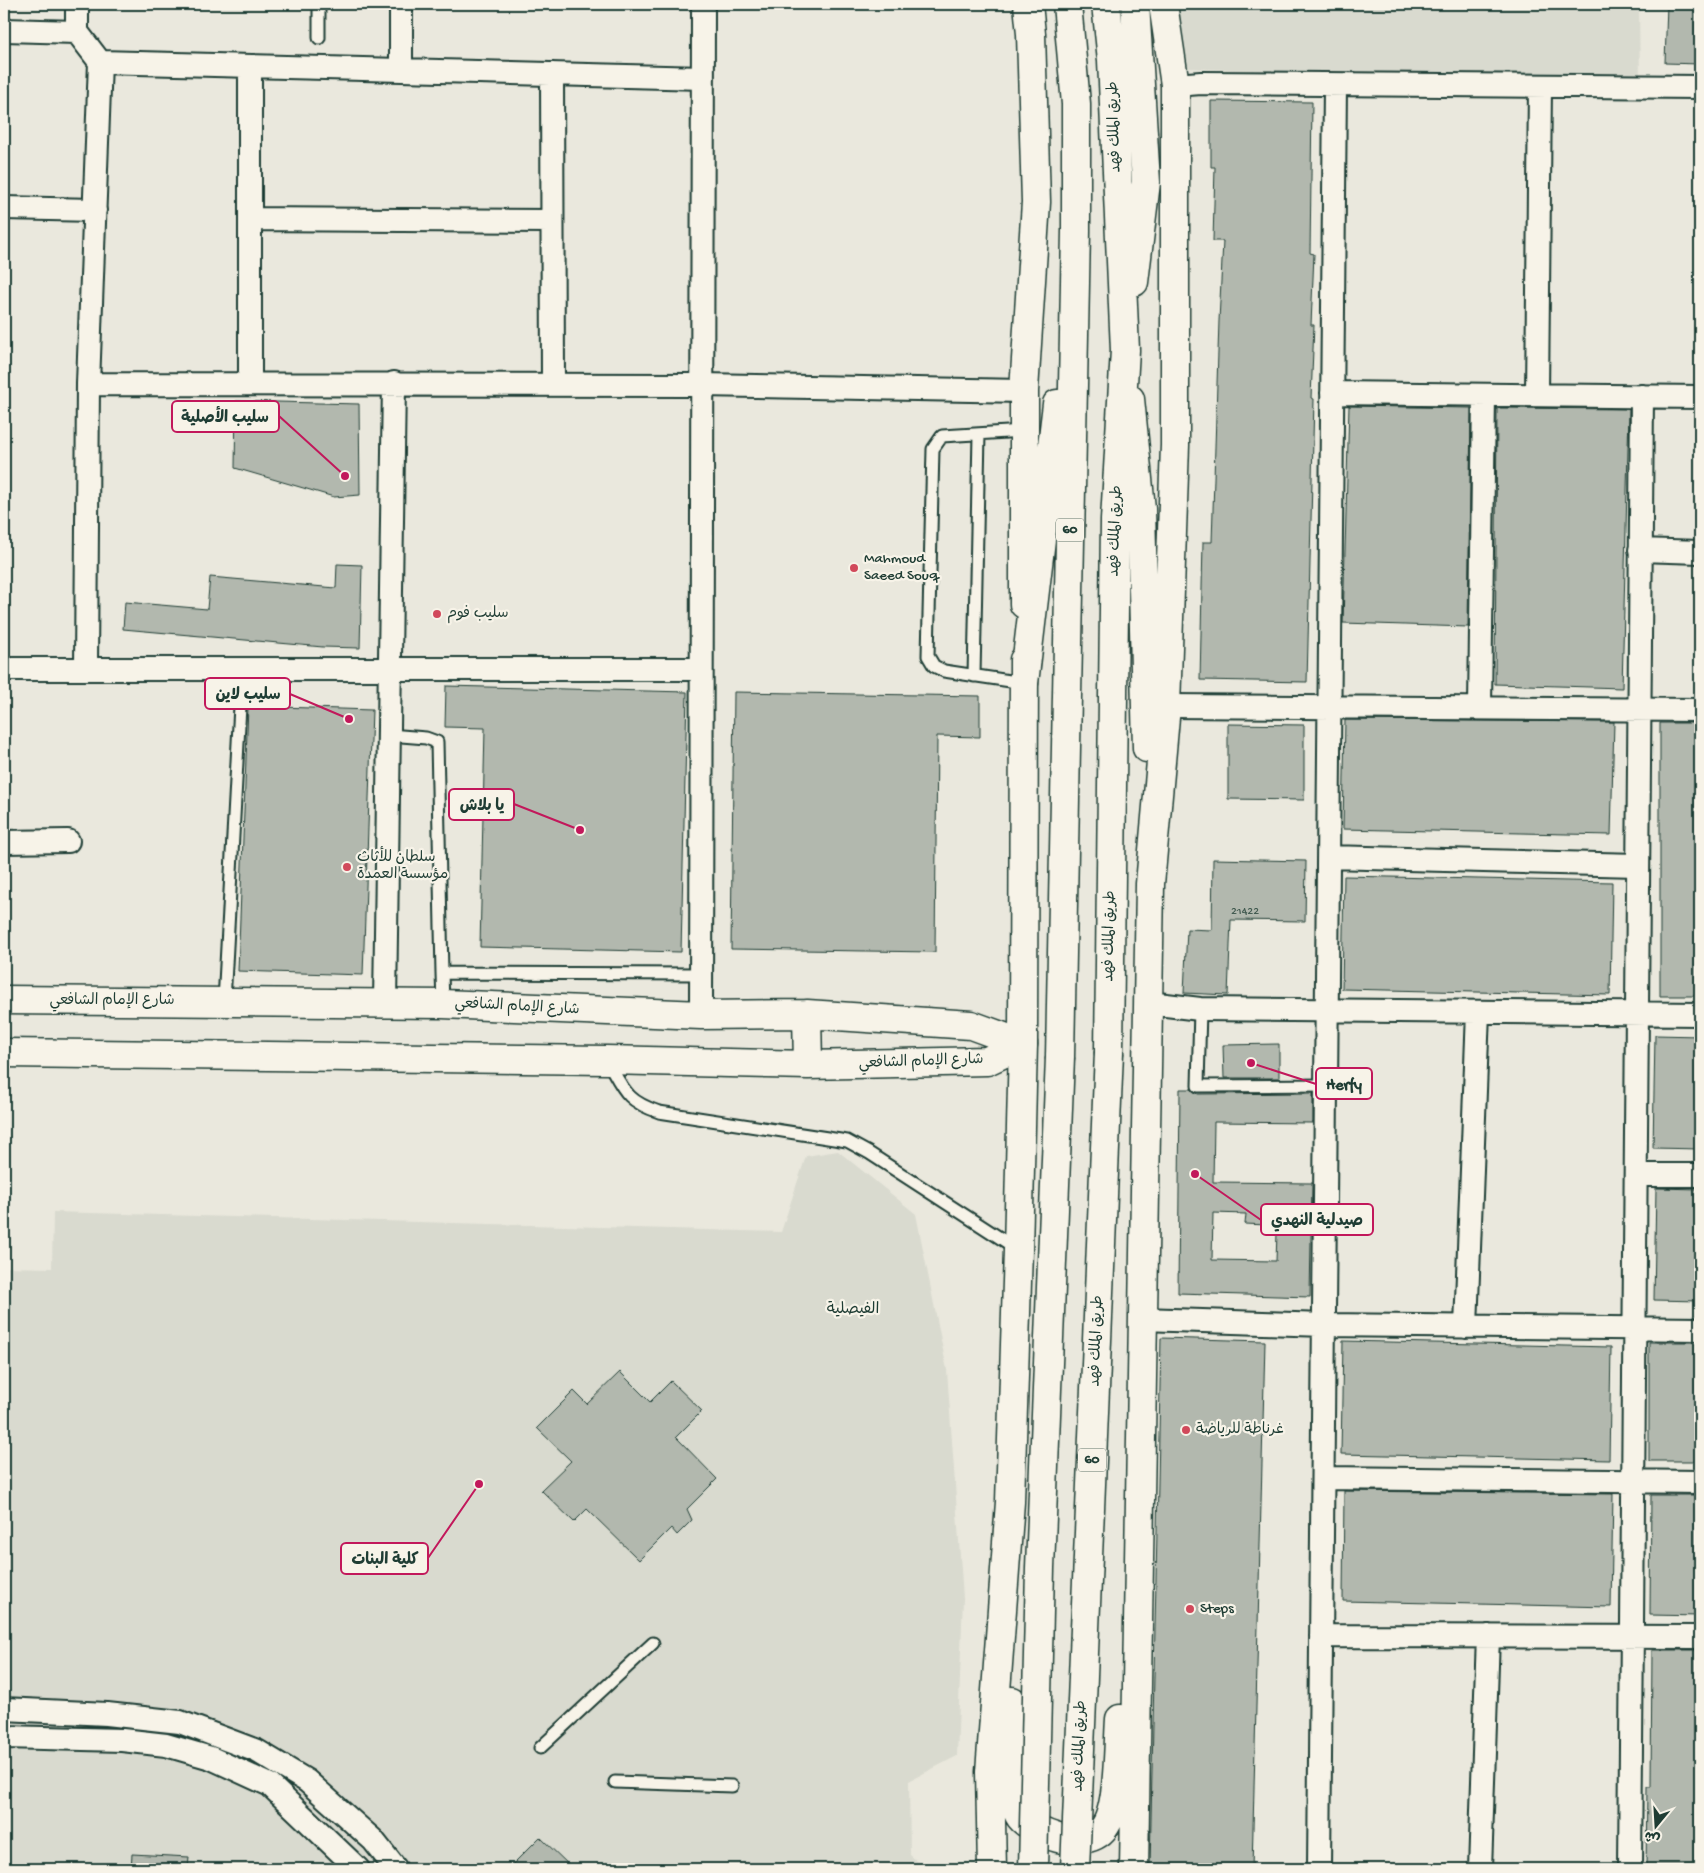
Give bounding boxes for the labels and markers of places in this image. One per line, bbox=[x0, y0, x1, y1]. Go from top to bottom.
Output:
callout: سليب الأصلية bbox=[172, 401, 279, 432]
place label: Mahmoud Saeed Souq bbox=[864, 550, 940, 585]
marker: Mahmoud Saeed Souq bbox=[848, 562, 860, 574]
place label: سليب فوم bbox=[447, 605, 509, 624]
marker: سليب فوم bbox=[431, 608, 443, 620]
callout: سليب لاين bbox=[205, 678, 290, 709]
callout: يا بلاش bbox=[449, 789, 514, 820]
place label: سلطان للأثاث مؤسسة العمدة bbox=[357, 846, 448, 884]
marker: سلطان للأثاث مؤسسة العمدة bbox=[341, 861, 353, 873]
callout: Herfy bbox=[1316, 1068, 1372, 1099]
callout: صيدلية النهدي bbox=[1261, 1204, 1373, 1235]
place label: غرناطة للرياضة bbox=[1196, 1421, 1284, 1439]
marker: غرناطة للرياضة bbox=[1180, 1424, 1192, 1436]
callout: كلية البنات bbox=[341, 1543, 428, 1574]
place label: Steps bbox=[1200, 1600, 1234, 1618]
marker: Steps bbox=[1184, 1603, 1196, 1615]

